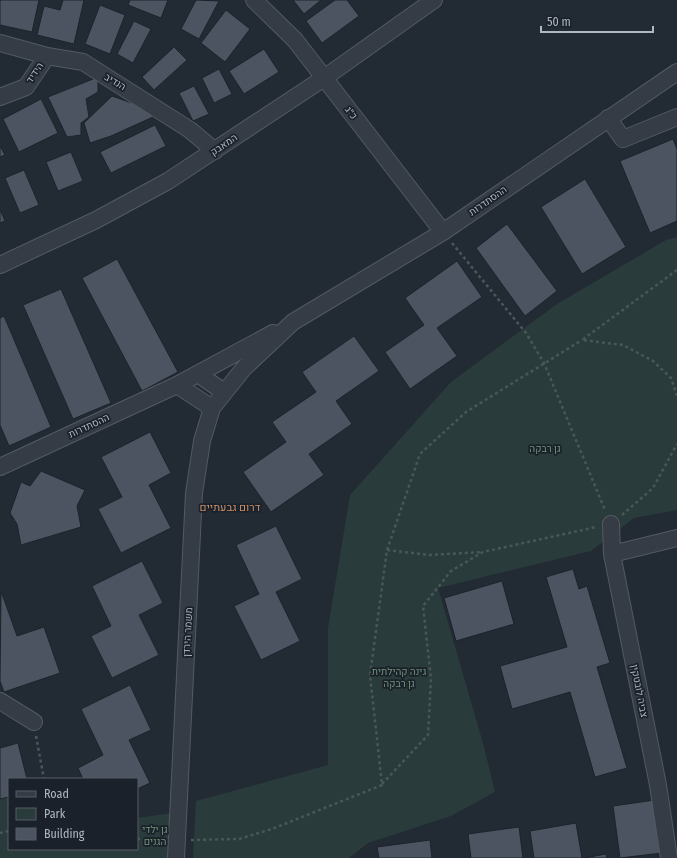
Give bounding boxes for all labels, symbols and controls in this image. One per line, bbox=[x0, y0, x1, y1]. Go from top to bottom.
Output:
scale bar bbox=[541, 8, 653, 34]
text: 50 m bbox=[547, 15, 571, 29]
street label: הידיד bbox=[24, 60, 46, 86]
street label: הנדיב bbox=[102, 71, 128, 93]
street label: כ"ג bbox=[342, 104, 360, 122]
street label: המאבק bbox=[208, 132, 240, 158]
street label: ההסתדרות bbox=[467, 183, 509, 218]
street label: ההסתדרות bbox=[67, 411, 111, 441]
park label: גן רבקה bbox=[529, 443, 561, 455]
district label: דרום גבעתיים bbox=[200, 501, 261, 514]
street label: משמר הירדן bbox=[181, 607, 195, 657]
street label: צביה לובטקין bbox=[628, 664, 650, 719]
park label: גינה קהילתית גן רבקה bbox=[372, 666, 426, 690]
legend bbox=[8, 778, 138, 850]
text: Road bbox=[44, 787, 69, 801]
text: Park bbox=[44, 807, 66, 821]
park label: גן ילדי הגנים bbox=[142, 824, 168, 848]
text: Building bbox=[44, 827, 85, 841]

